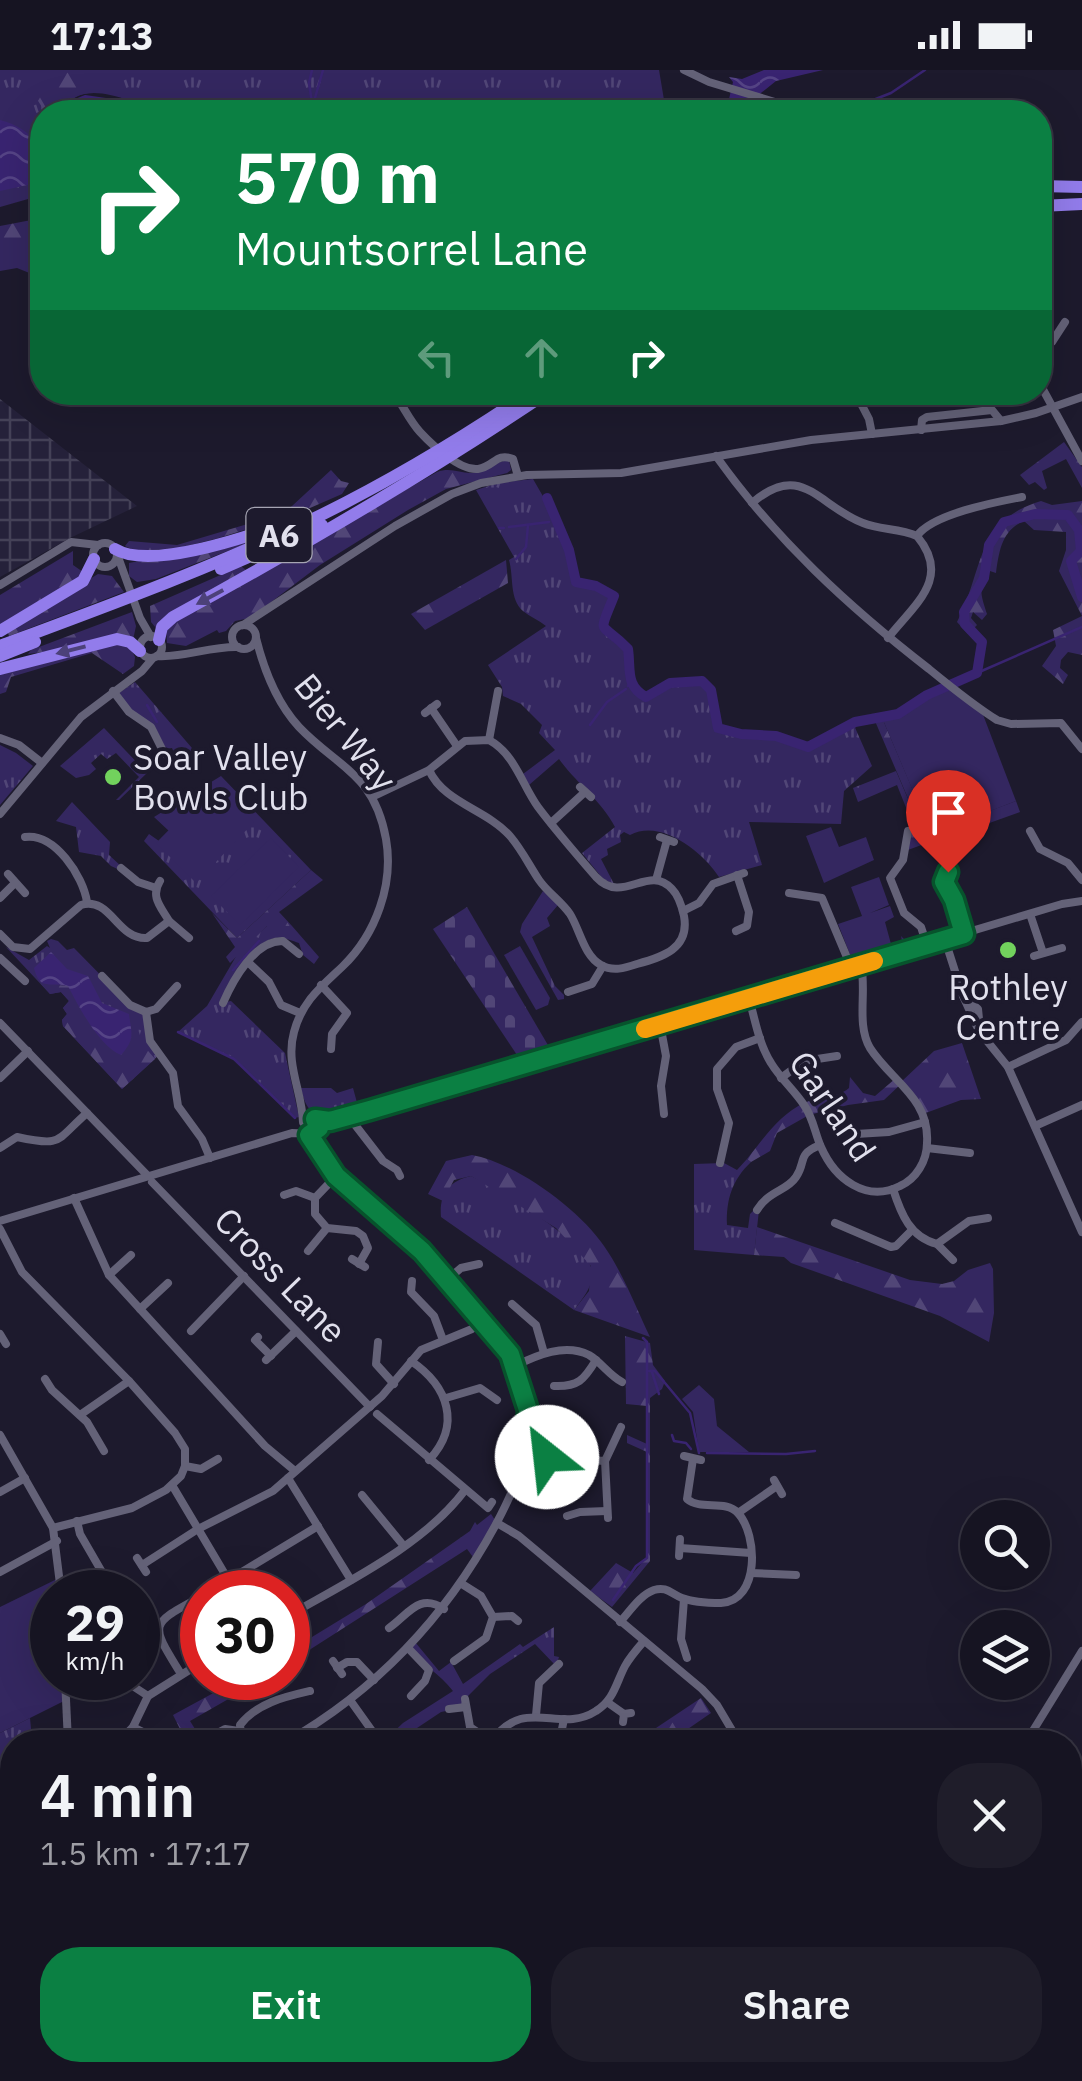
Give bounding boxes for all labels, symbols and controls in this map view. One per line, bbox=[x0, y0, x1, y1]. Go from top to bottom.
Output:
text: 17:13 bbox=[50, 11, 154, 60]
text: 570 m bbox=[235, 131, 440, 222]
icon: right bbox=[70, 140, 200, 270]
text: Mountsorrel Lane bbox=[235, 219, 588, 277]
icon: left bbox=[409, 330, 464, 385]
icon: ahead bbox=[514, 330, 569, 385]
icon: right bbox=[619, 330, 674, 385]
road number: A6 bbox=[246, 508, 312, 562]
one-way arrow bbox=[195, 588, 224, 605]
one-way arrow bbox=[55, 643, 86, 658]
street label: Bier Way bbox=[284, 664, 408, 800]
place label: Soar Valley Bowls Club bbox=[133, 734, 308, 820]
marker: Soar Valley Bowls Club bbox=[102, 766, 124, 788]
pin bbox=[906, 770, 991, 873]
icon: arrive bbox=[921, 785, 976, 840]
marker: Rothley Centre bbox=[997, 939, 1019, 961]
place label: Rothley Centre bbox=[948, 964, 1068, 1050]
street label: Garland bbox=[779, 1042, 887, 1170]
street label: Cross Lane bbox=[205, 1197, 357, 1353]
position arrow bbox=[495, 1405, 599, 1509]
map controls bbox=[960, 1500, 1050, 1700]
button: search bbox=[960, 1500, 1050, 1590]
speed limit sign: 30 bbox=[180, 1570, 310, 1700]
text: 29 bbox=[65, 1590, 125, 1655]
button: layers bbox=[960, 1610, 1050, 1700]
text: km/h bbox=[66, 1644, 124, 1677]
text: 4 min bbox=[40, 1755, 195, 1834]
button: close bbox=[937, 1763, 1042, 1868]
text: 1.5 km · 17:17 bbox=[40, 1832, 251, 1874]
button: Exit bbox=[40, 1947, 531, 2062]
button: Share bbox=[551, 1947, 1042, 2062]

